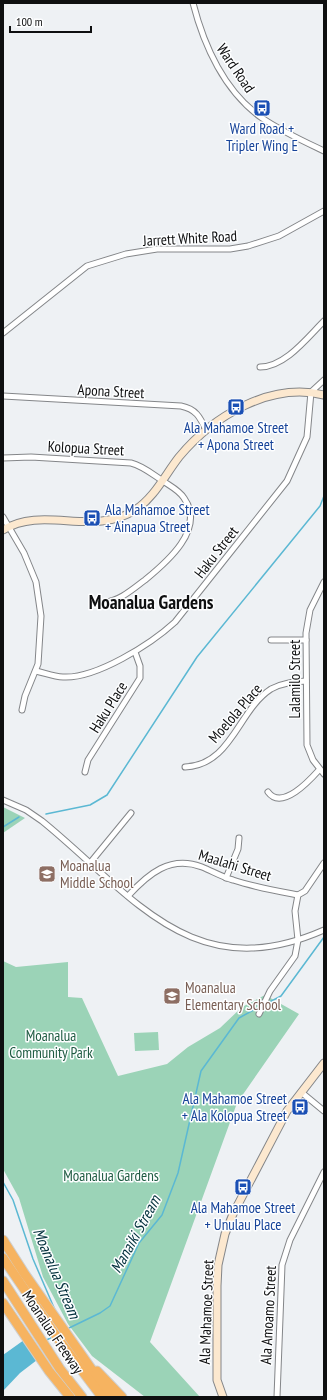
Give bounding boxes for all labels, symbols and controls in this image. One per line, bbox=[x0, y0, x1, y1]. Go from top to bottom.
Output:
scale bar bbox=[10, 8, 91, 34]
text: 100 m bbox=[16, 14, 43, 29]
street label: Ward Road bbox=[213, 40, 259, 96]
bus stop icon: Ward Road + Tripler Wing E bbox=[252, 98, 272, 118]
place label: Ward Road + Tripler Wing E bbox=[226, 119, 298, 155]
street label: Jarrett White Road bbox=[141, 226, 238, 250]
street label: Apona Street bbox=[77, 380, 145, 402]
bus stop icon: Ala Mahamoe Street + Apona Street bbox=[226, 397, 246, 417]
place label: Ala Mahamoe Street + Apona Street bbox=[184, 418, 288, 454]
street label: Kolopua Street bbox=[47, 437, 125, 459]
place label: Ala Mahamoe Street + Ainapua Street bbox=[105, 500, 210, 536]
bus stop icon: Ala Mahamoe Street + Ainapua Street bbox=[82, 508, 102, 528]
street label: Haku Street bbox=[190, 522, 242, 582]
district label: Moanalua Gardens bbox=[89, 590, 214, 614]
street label: Lalamilo Street bbox=[285, 640, 304, 718]
street label: Haku Place bbox=[85, 678, 131, 736]
street label: Moelola Place bbox=[204, 679, 266, 747]
street label: Maalahi Street bbox=[196, 845, 274, 885]
place label: Moanalua Middle School bbox=[60, 856, 134, 892]
school or university icon: Moanalua Middle School bbox=[37, 864, 57, 884]
place label: Moanalua Elementary School bbox=[185, 978, 282, 1014]
school or university icon: Moanalua Elementary School bbox=[162, 986, 182, 1006]
park label: Moanalua Community Park bbox=[9, 1026, 93, 1062]
place label: Ala Mahamoe Street + Ala Kolopua Street bbox=[182, 1089, 287, 1125]
bus stop icon: Ala Mahamoe Street + Ala Kolopua Street bbox=[290, 1097, 310, 1117]
park label: Moanalua Gardens bbox=[63, 1166, 159, 1185]
bus stop icon: Ala Mahamoe Street + Unulau Place bbox=[233, 1177, 253, 1197]
water label: Manaiki Stream bbox=[105, 1190, 165, 1276]
place label: Ala Mahamoe Street + Unulau Place bbox=[191, 1198, 295, 1234]
water label: Moanalua Stream bbox=[29, 1225, 86, 1323]
street label: Ala Mahamoe Street bbox=[195, 1259, 217, 1365]
street label: Ala Amoamo Street bbox=[256, 1265, 280, 1365]
street label: Moanalua Freeway bbox=[18, 1287, 88, 1378]

